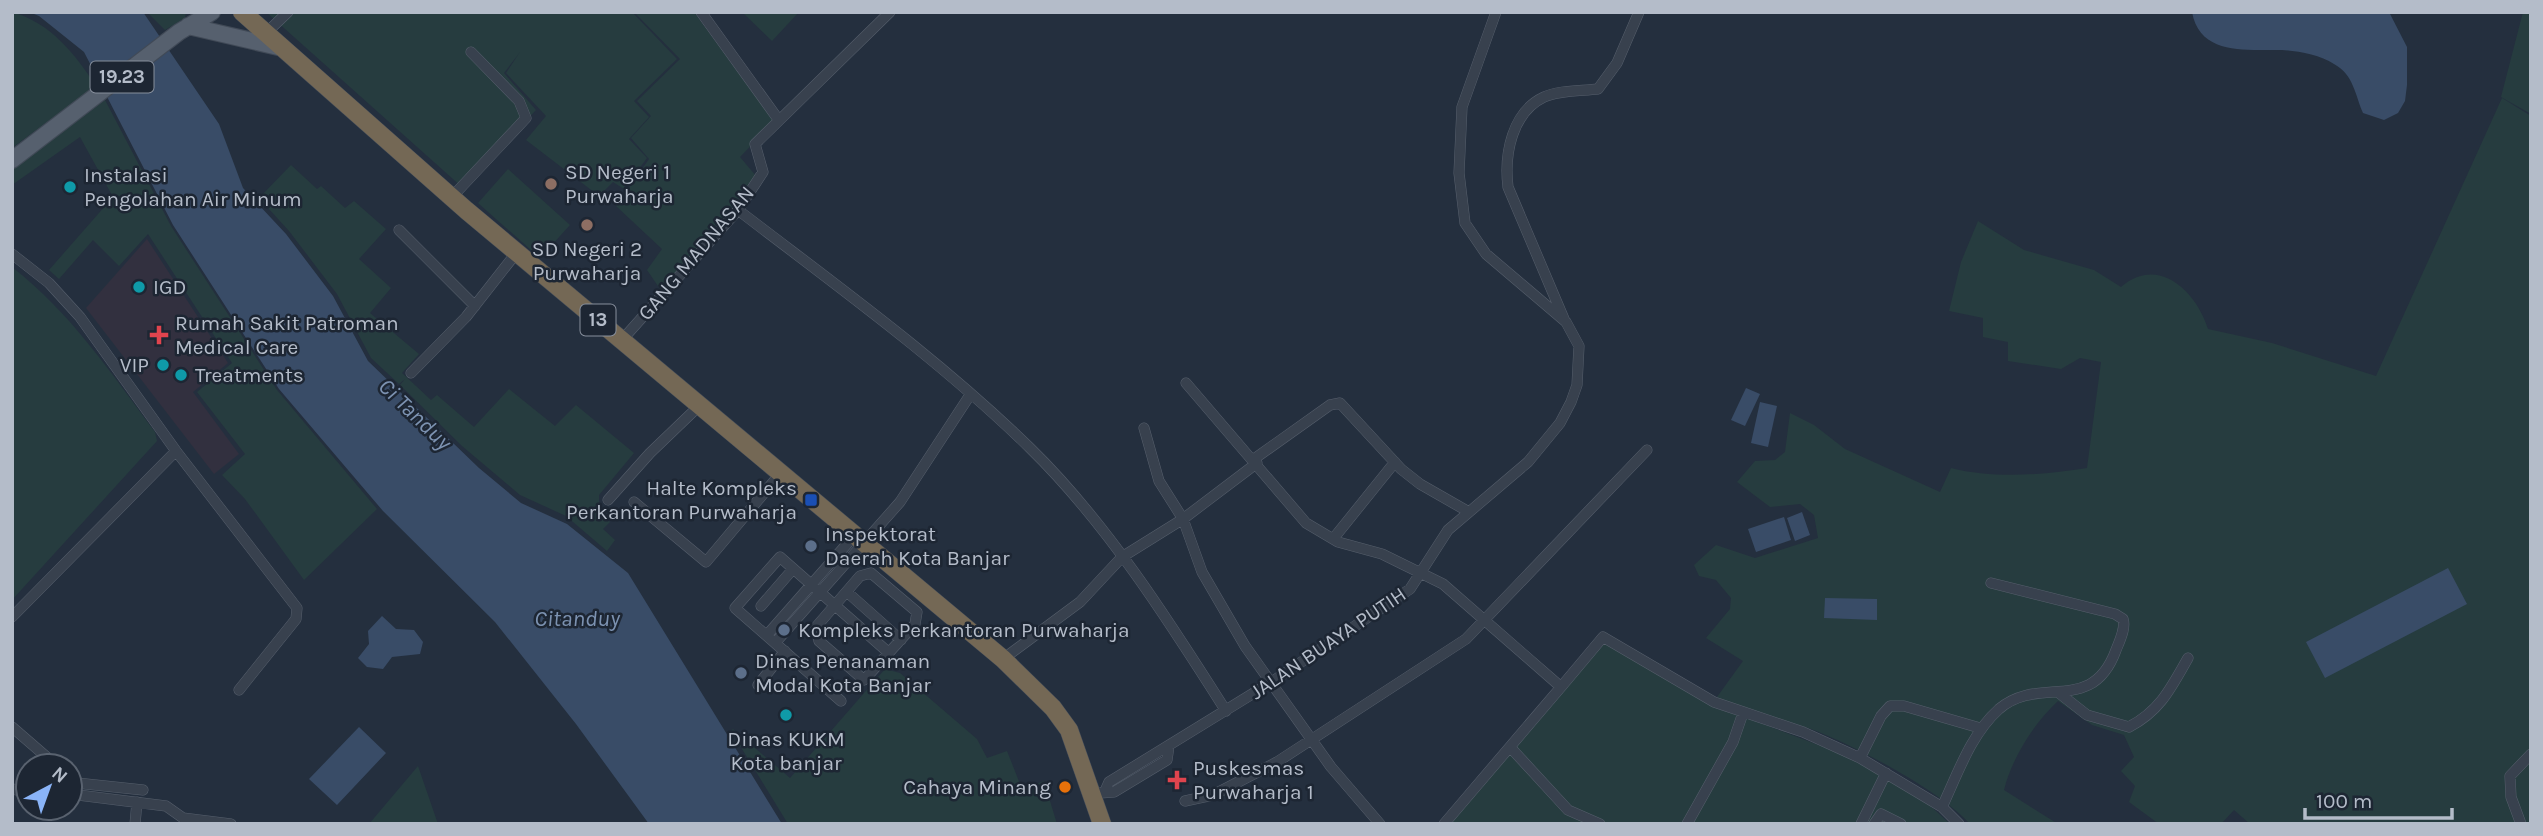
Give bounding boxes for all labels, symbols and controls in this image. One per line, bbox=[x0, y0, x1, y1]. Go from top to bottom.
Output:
road number: 19.23 bbox=[90, 61, 154, 92]
place label: SD Negeri 1 Purwaharja bbox=[565, 160, 674, 208]
place label: Instalasi Pengolahan Air Minum bbox=[84, 163, 302, 211]
marker: SD Negeri 1 Purwaharja bbox=[543, 176, 559, 192]
marker: Instalasi Pengolahan Air Minum bbox=[62, 179, 78, 195]
street label: GANG MADNASAN bbox=[633, 181, 759, 325]
marker: SD Negeri 2 Purwaharja bbox=[579, 217, 595, 233]
place label: SD Negeri 2 Purwaharja bbox=[532, 237, 642, 285]
place label: IGD bbox=[153, 275, 186, 299]
marker: IGD bbox=[131, 279, 147, 295]
road number: 13 bbox=[580, 304, 616, 336]
place label: Rumah Sakit Patroman Medical Care bbox=[175, 311, 399, 359]
marker: Rumah Sakit Patroman Medical Care bbox=[149, 325, 169, 345]
place label: VIP bbox=[120, 353, 149, 377]
marker: VIP bbox=[155, 357, 171, 373]
place label: Treatments bbox=[195, 363, 304, 387]
marker: Treatments bbox=[173, 367, 189, 383]
water label: Ci Tanduy bbox=[373, 373, 458, 456]
place label: Halte Kompleks Perkantoran Purwaharja bbox=[566, 476, 797, 524]
marker: Halte Kompleks Perkantoran Purwaharja bbox=[803, 492, 819, 508]
place label: Inspektorat Daerah Kota Banjar bbox=[825, 522, 1010, 570]
marker: Inspektorat Daerah Kota Banjar bbox=[803, 538, 819, 554]
street label: JALAN BUAYA PUTIH bbox=[1245, 582, 1411, 704]
water label: Citanduy bbox=[534, 605, 621, 632]
place label: Kompleks Perkantoran Purwaharja bbox=[798, 618, 1130, 642]
marker: Kompleks Perkantoran Purwaharja bbox=[776, 622, 792, 638]
place label: Dinas Penanaman Modal Kota Banjar bbox=[755, 649, 931, 697]
marker: Dinas Penanaman Modal Kota Banjar bbox=[733, 665, 749, 681]
marker: Dinas KUKM Kota banjar bbox=[778, 707, 794, 723]
place label: Dinas KUKM Kota banjar bbox=[727, 727, 845, 775]
north arrow bbox=[14, 752, 84, 822]
place label: Puskesmas Purwaharja 1 bbox=[1193, 756, 1314, 804]
text: N bbox=[47, 762, 72, 788]
marker: Puskesmas Purwaharja 1 bbox=[1167, 770, 1187, 790]
place label: Cahaya Minang bbox=[903, 775, 1051, 799]
scale bar bbox=[2305, 776, 2452, 820]
marker: Cahaya Minang bbox=[1057, 779, 1073, 795]
text: 100 m bbox=[2316, 789, 2373, 813]

